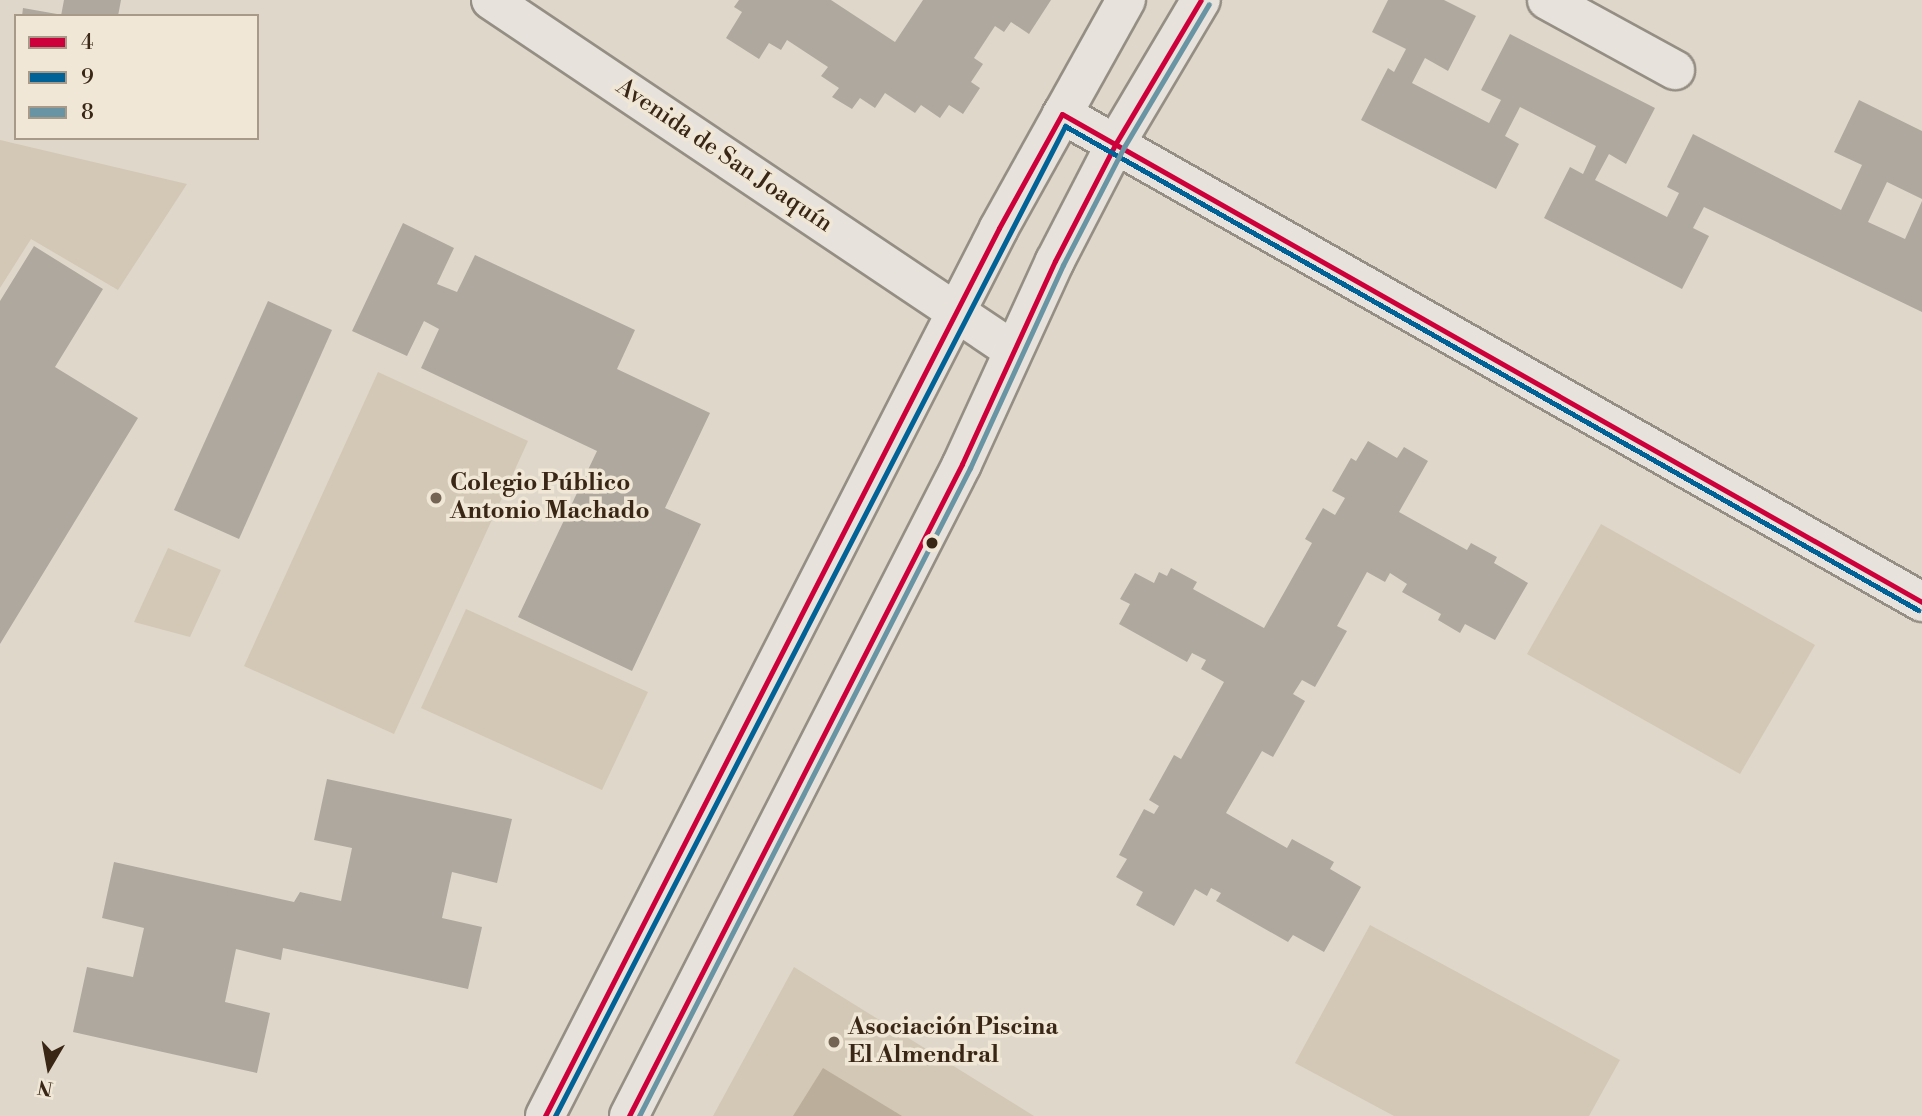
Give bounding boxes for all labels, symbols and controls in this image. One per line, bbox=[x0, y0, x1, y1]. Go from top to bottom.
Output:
legend bbox=[14, 14, 259, 140]
text: 4 bbox=[81, 30, 94, 56]
text: 9 bbox=[81, 65, 94, 91]
street label: Avenida de San Joaquín bbox=[610, 73, 838, 239]
text: 8 bbox=[81, 100, 94, 126]
place label: Colegio Público Antonio Machado bbox=[450, 470, 650, 526]
marker: Colegio Público Antonio Machado bbox=[428, 490, 444, 506]
unlabelled marker bbox=[925, 536, 939, 550]
place label: Asociación Piscina El Almendral bbox=[848, 1014, 1058, 1070]
north arrow bbox=[14, 1032, 84, 1102]
marker: Asociación Piscina El Almendral bbox=[826, 1034, 842, 1050]
text: N bbox=[36, 1075, 55, 1101]

